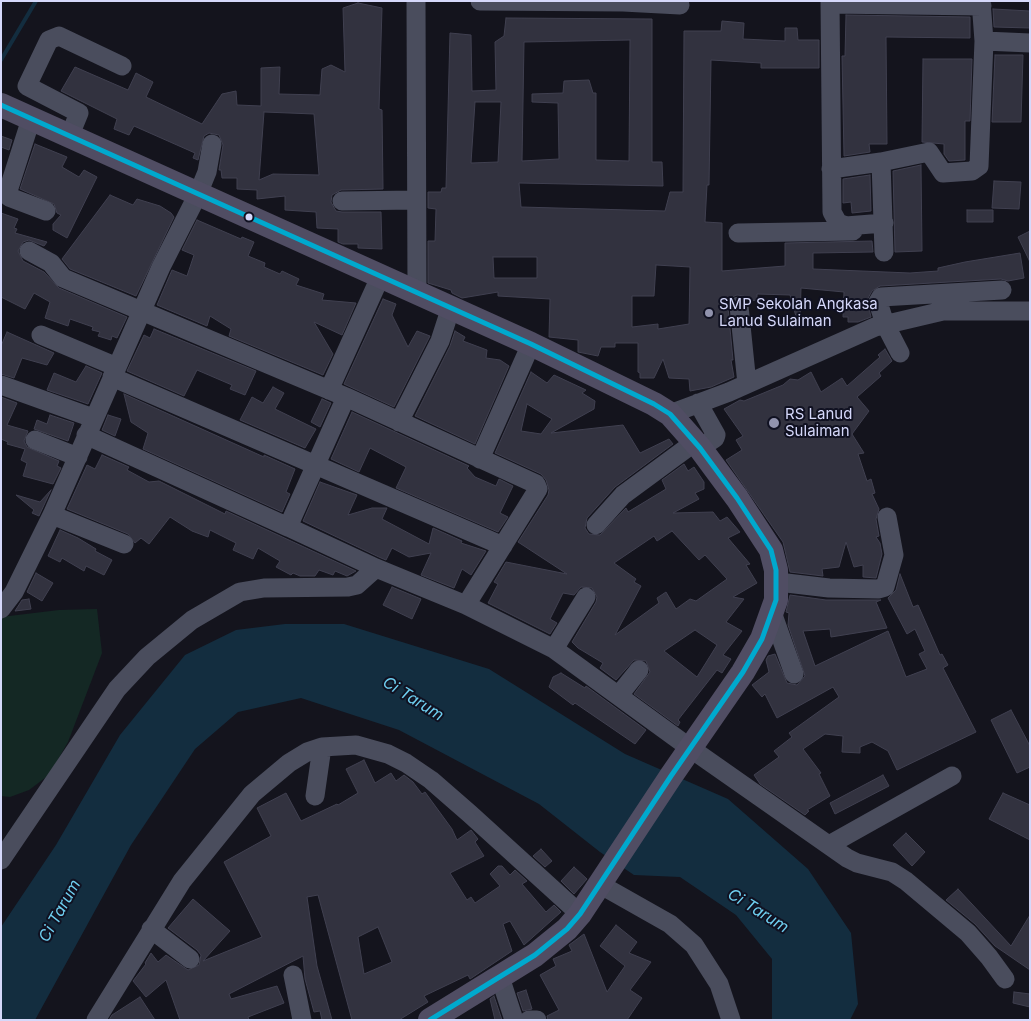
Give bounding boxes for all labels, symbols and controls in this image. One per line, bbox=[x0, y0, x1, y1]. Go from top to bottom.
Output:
unlabelled marker bbox=[244, 212, 254, 222]
place label: SMP Sekolah Angkasa Lanud Sulaiman bbox=[719, 295, 878, 330]
marker: SMP Sekolah Angkasa Lanud Sulaiman bbox=[703, 307, 715, 319]
place label: RS Lanud Sulaiman bbox=[785, 405, 852, 440]
marker: RS Lanud Sulaiman bbox=[767, 416, 781, 430]
water label: Ci Tarum bbox=[379, 673, 447, 725]
water label: Ci Tarum bbox=[35, 876, 85, 946]
water label: Ci Tarum bbox=[724, 885, 792, 937]

